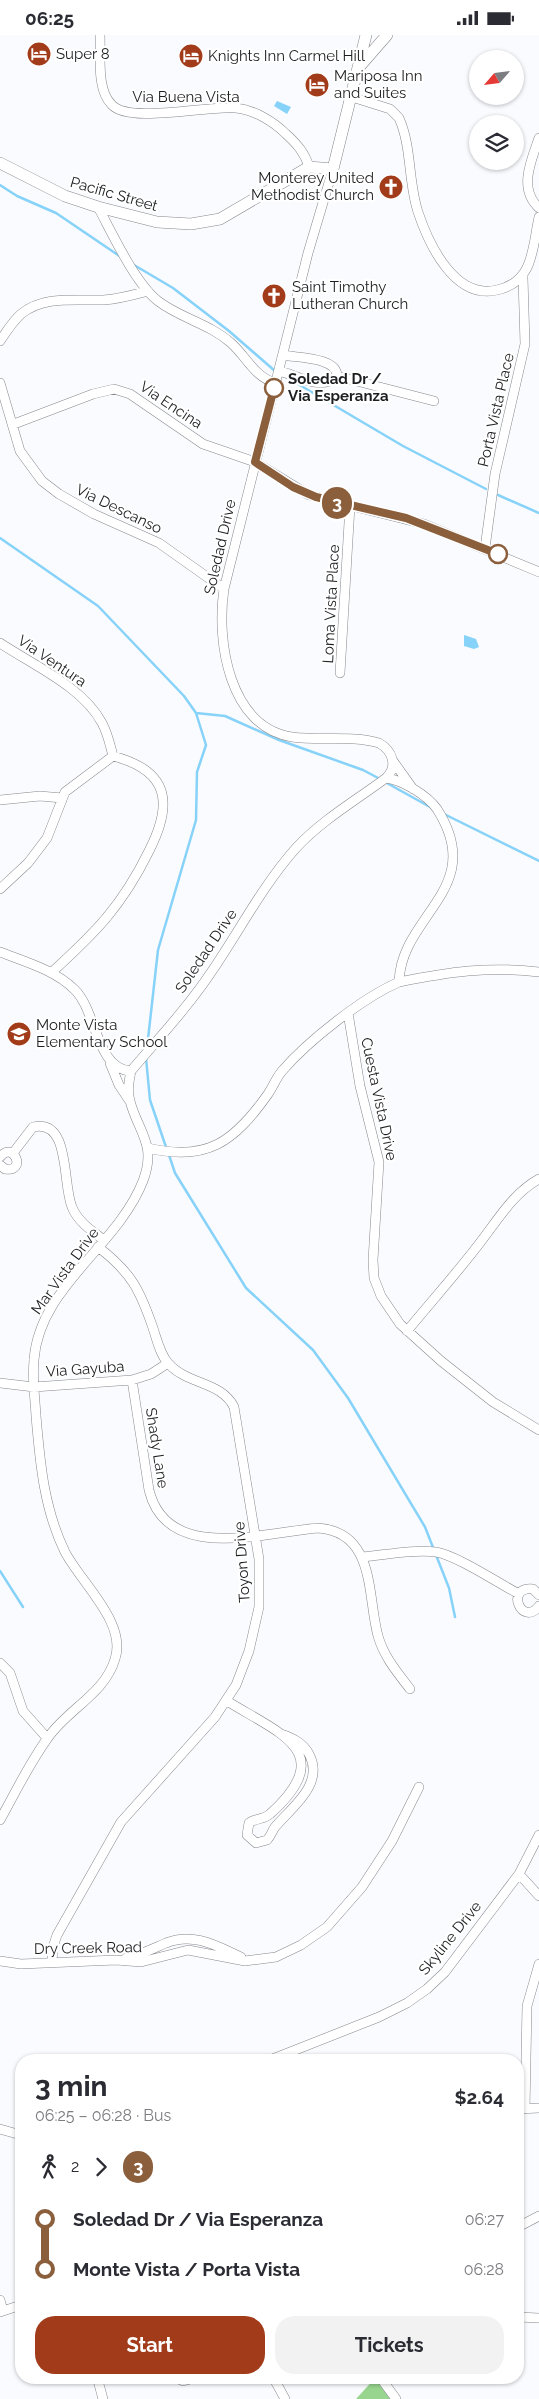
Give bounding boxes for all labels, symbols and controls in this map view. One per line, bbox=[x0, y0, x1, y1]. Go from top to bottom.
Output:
text: 06:25 bbox=[25, 7, 74, 29]
hotel icon: Super 8 bbox=[26, 41, 52, 67]
hotel icon: Knights Inn Carmel Hill bbox=[178, 43, 204, 69]
place label: Super 8 bbox=[56, 45, 110, 63]
place label: Knights Inn Carmel Hill bbox=[208, 47, 366, 65]
north arrow bbox=[469, 50, 524, 105]
map controls bbox=[469, 50, 524, 170]
place label: Mariposa Inn and Suites bbox=[334, 67, 422, 102]
hotel icon: Mariposa Inn and Suites bbox=[304, 72, 330, 98]
street label: Via Buena Vista bbox=[132, 88, 240, 106]
button: layers bbox=[469, 115, 524, 170]
place label: Monterey United Methodist Church bbox=[251, 169, 374, 204]
street label: Pacific Street bbox=[68, 173, 160, 215]
church icon: Monterey United Methodist Church bbox=[378, 174, 404, 200]
place label: Saint Timothy Lutheran Church bbox=[292, 278, 408, 313]
church icon: Saint Timothy Lutheran Church bbox=[261, 283, 287, 309]
street label: Porta Vista Place bbox=[474, 351, 518, 469]
place label: Soledad Dr / Via Esperanza bbox=[288, 370, 389, 405]
street label: Via Encina bbox=[136, 377, 206, 433]
marker: Soledad Dr / Via Esperanza bbox=[264, 378, 284, 398]
street label: Via Descanso bbox=[73, 480, 165, 538]
line badge: 3 bbox=[321, 487, 353, 519]
text: 3 bbox=[332, 492, 342, 513]
street label: Soledad Drive bbox=[200, 497, 240, 596]
street label: Loma Vista Place bbox=[319, 544, 343, 664]
unlabelled marker bbox=[488, 544, 508, 564]
street label: Via Ventura bbox=[14, 631, 90, 691]
street label: Soledad Drive bbox=[171, 905, 241, 996]
place label: Monte Vista Elementary School bbox=[36, 1016, 168, 1051]
school or university icon: Monte Vista Elementary School bbox=[6, 1021, 32, 1047]
street label: Cuesta Vista Drive bbox=[357, 1036, 401, 1162]
street label: Mar Vista Drive bbox=[27, 1224, 103, 1318]
street label: Via Gayuba bbox=[45, 1357, 125, 1381]
street label: Shady Lane bbox=[142, 1406, 172, 1490]
street label: Toyon Drive bbox=[230, 1521, 254, 1603]
street label: Skyline Drive bbox=[415, 1897, 485, 1979]
street label: Dry Creek Road bbox=[34, 1938, 142, 1958]
text: 3 min bbox=[35, 2070, 107, 2103]
text: $2.64 bbox=[455, 2086, 504, 2108]
text: 06:25 – 06:28 · Bus bbox=[35, 2106, 171, 2125]
icon: walk bbox=[35, 2153, 63, 2181]
icon: forward bbox=[87, 2153, 115, 2181]
text: 3 bbox=[133, 2156, 143, 2177]
text: 2 bbox=[71, 2157, 79, 2176]
text: Soledad Dr / Via Esperanza bbox=[73, 2208, 323, 2230]
text: 06:27 bbox=[465, 2210, 504, 2229]
text: Monte Vista / Porta Vista bbox=[73, 2258, 300, 2280]
text: 06:28 bbox=[464, 2260, 504, 2279]
button: Start bbox=[35, 2316, 265, 2374]
button: Tickets bbox=[275, 2316, 504, 2374]

